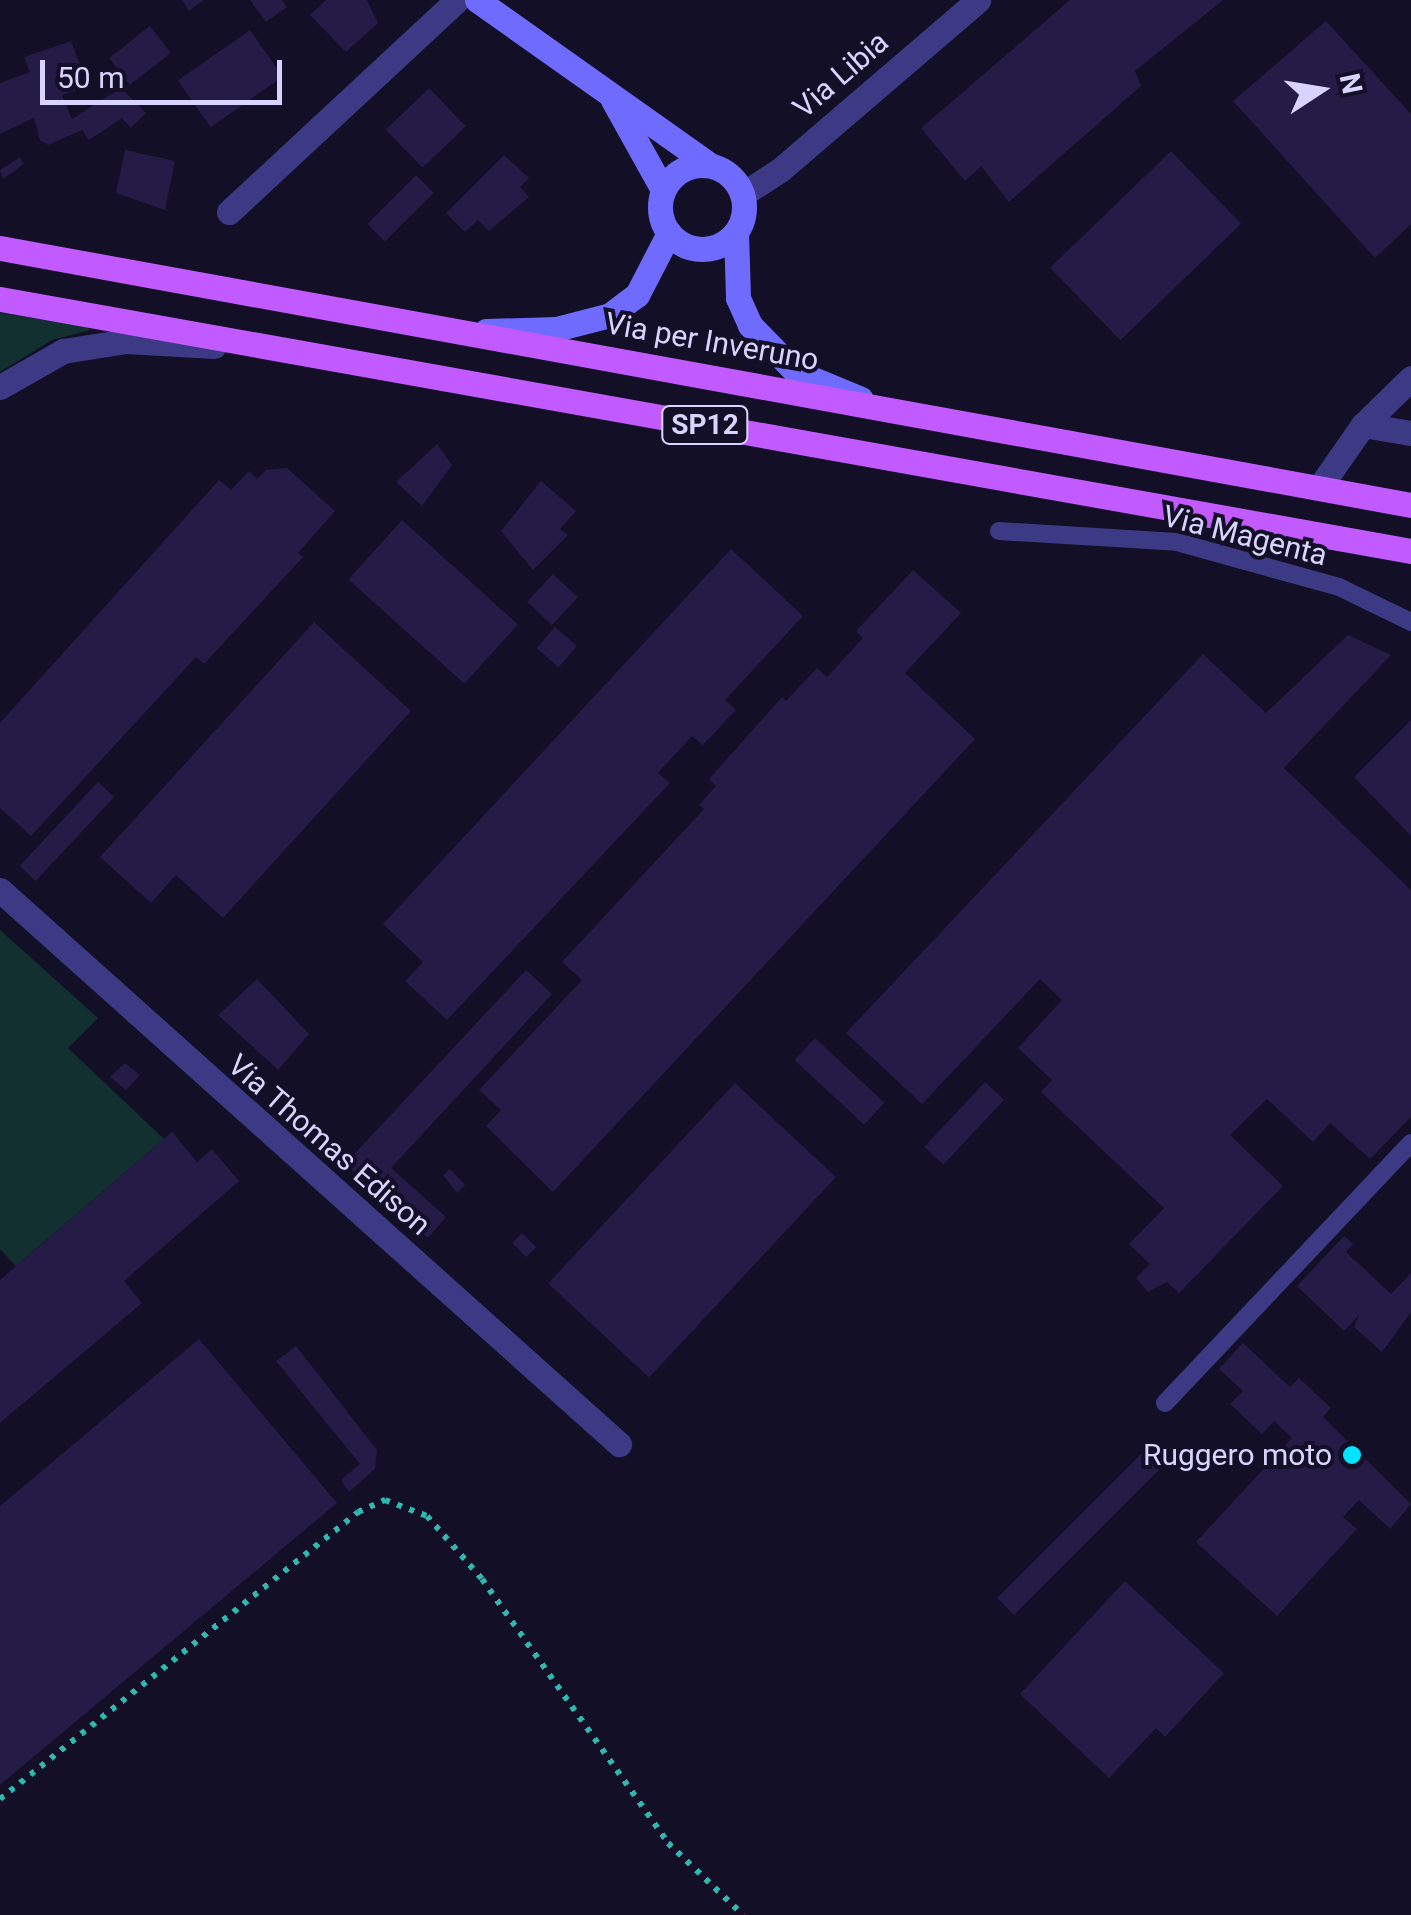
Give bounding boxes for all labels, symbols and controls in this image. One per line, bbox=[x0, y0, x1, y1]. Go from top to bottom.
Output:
street label: Via Libia bbox=[786, 24, 896, 126]
scale bar bbox=[45, 40, 288, 102]
north arrow bbox=[1271, 40, 1371, 140]
text: 50 m bbox=[57, 60, 124, 95]
text: N bbox=[1333, 71, 1369, 97]
street label: Via per Inveruno bbox=[603, 306, 821, 378]
road number: SP12 bbox=[660, 402, 750, 448]
street label: Via Magenta bbox=[1159, 498, 1331, 574]
street label: Via Thomas Edison bbox=[220, 1047, 438, 1243]
place label: Ruggero moto bbox=[1143, 1437, 1332, 1473]
marker: Ruggero moto bbox=[1341, 1444, 1363, 1466]

